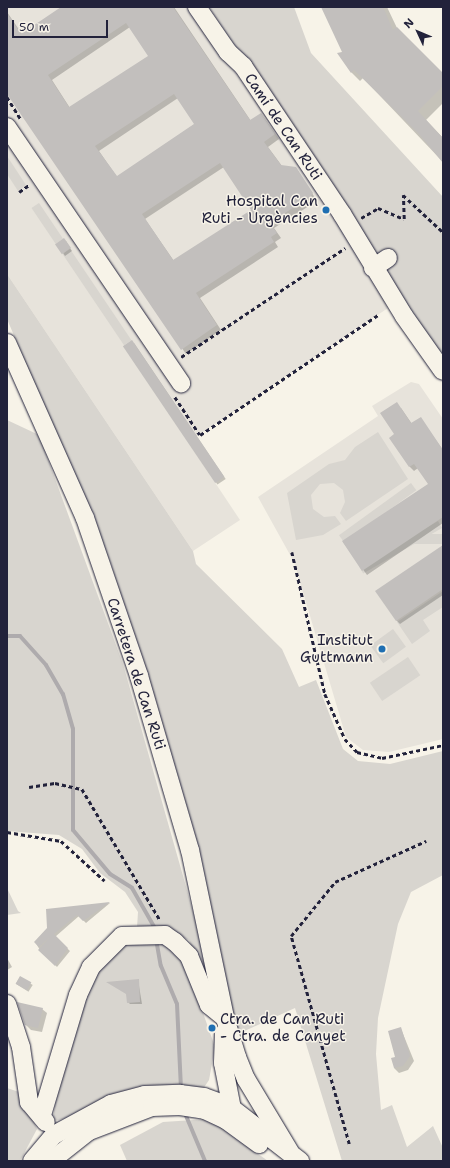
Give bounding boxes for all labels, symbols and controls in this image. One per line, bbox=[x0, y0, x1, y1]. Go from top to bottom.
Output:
scale bar bbox=[14, 12, 110, 38]
north arrow bbox=[398, 12, 438, 52]
text: N bbox=[401, 15, 417, 32]
text: 50 m bbox=[19, 19, 49, 35]
street label: Camí de Can Ruti bbox=[241, 70, 325, 184]
place label: Hospital Can Ruti - Urgències bbox=[202, 192, 318, 227]
marker: Hospital Can Ruti - Urgències bbox=[321, 205, 331, 215]
street label: Carretera de Can Ruti bbox=[103, 596, 169, 752]
place label: Institut Guttmann bbox=[300, 631, 373, 666]
marker: Institut Guttmann bbox=[376, 643, 388, 655]
place label: Ctra. de Can Ruti - Ctra. de Canyet bbox=[220, 1010, 346, 1045]
marker: Ctra. de Can Ruti - Ctra. de Canyet bbox=[207, 1023, 217, 1033]

